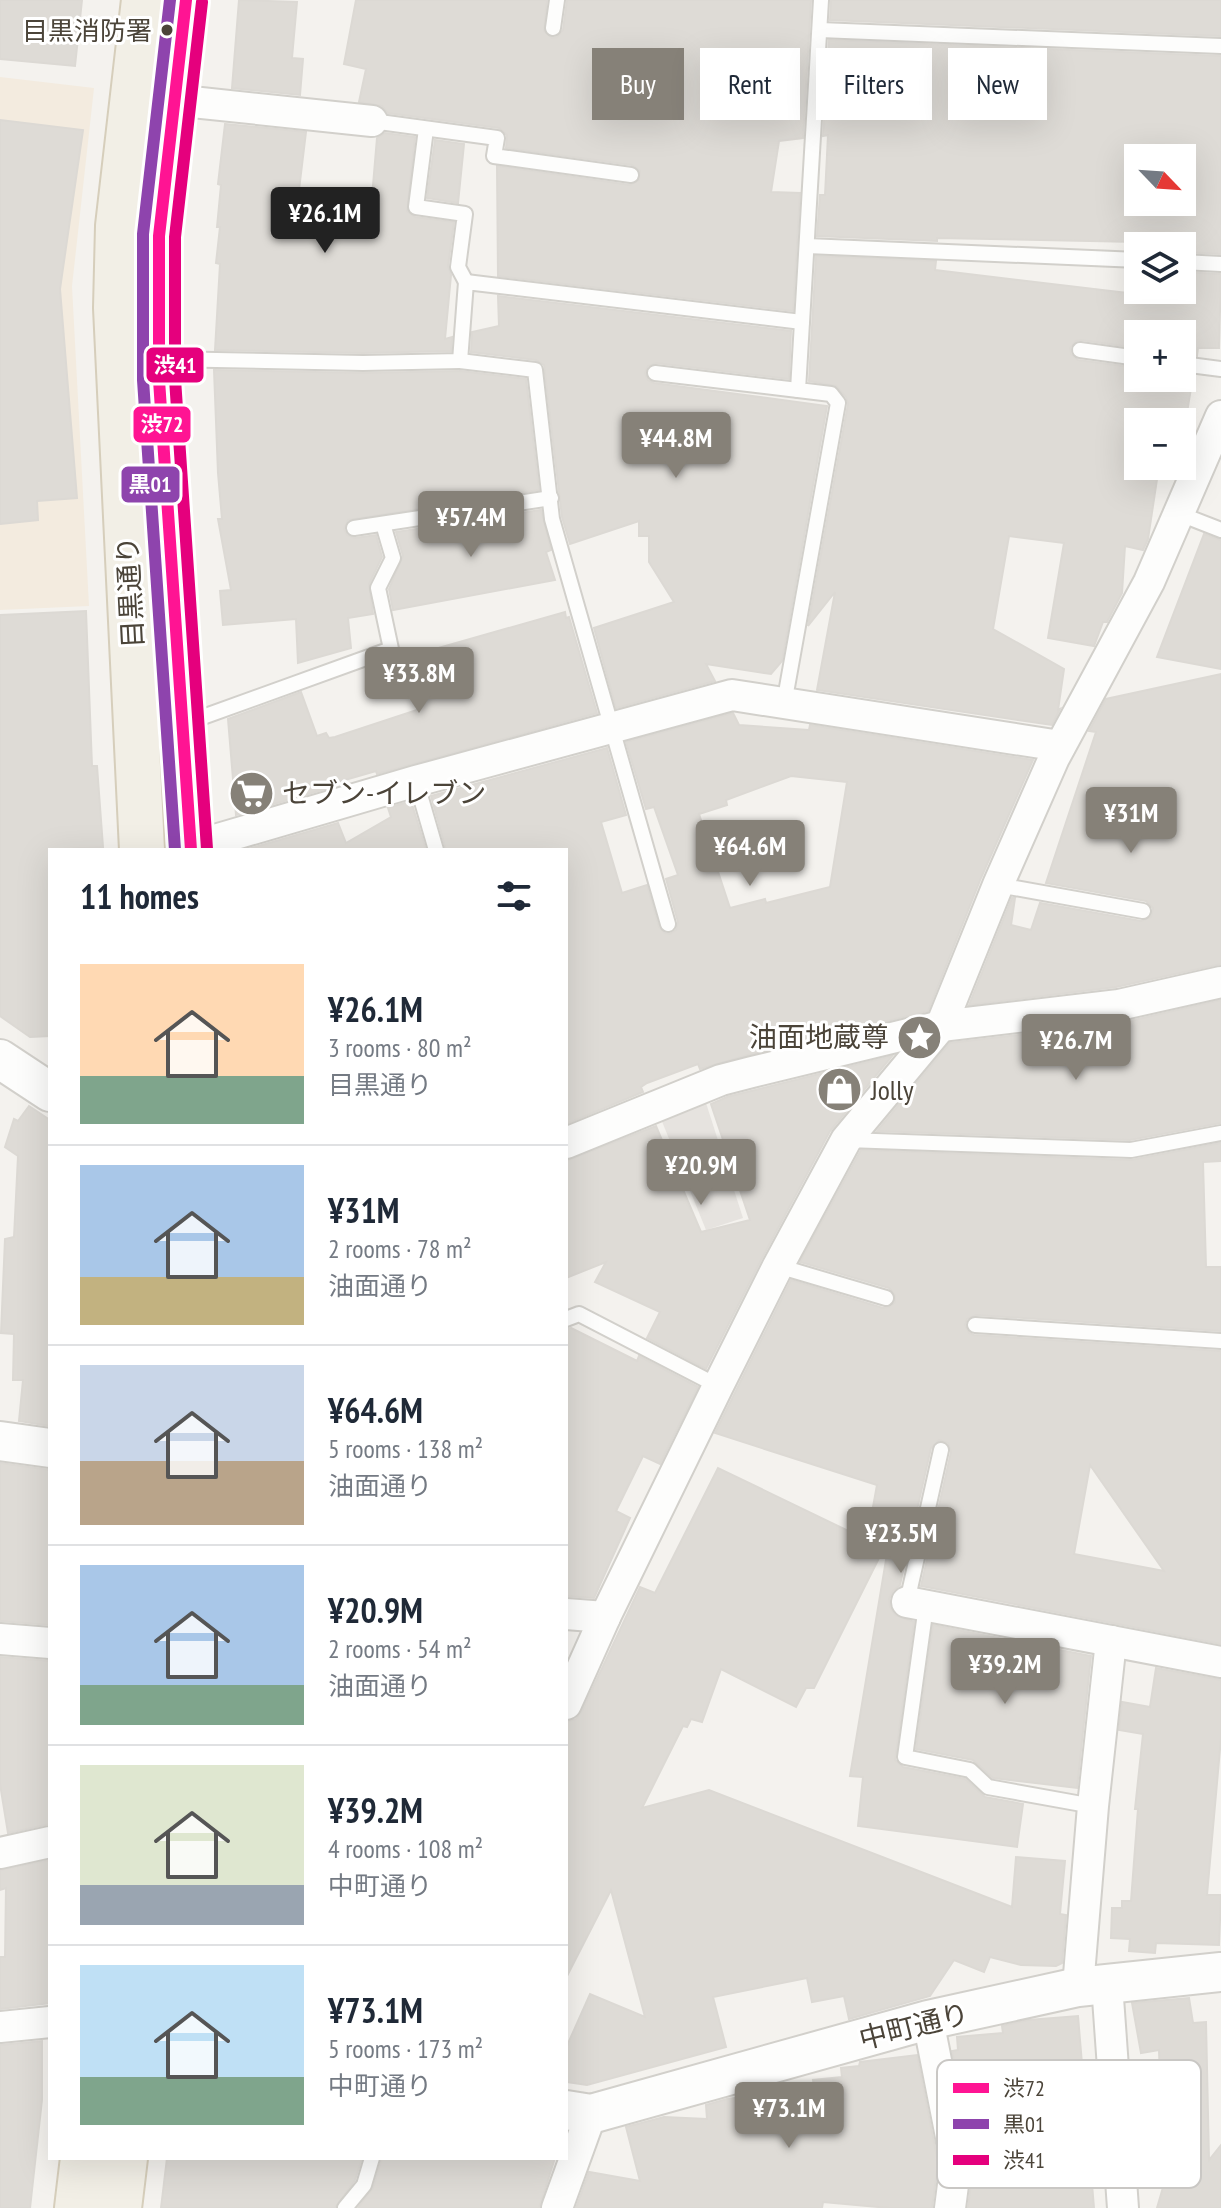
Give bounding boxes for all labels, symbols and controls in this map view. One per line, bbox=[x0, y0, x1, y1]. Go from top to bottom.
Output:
place label: 目黒消防署 bbox=[22, 14, 152, 47]
marker: 目黒消防署 bbox=[159, 22, 175, 38]
chip: Buy bbox=[592, 48, 684, 120]
chip: Rent bbox=[700, 48, 800, 120]
chip: Filters bbox=[816, 48, 932, 120]
chip: New bbox=[948, 48, 1047, 120]
north arrow bbox=[1124, 144, 1196, 216]
map controls bbox=[1124, 144, 1196, 480]
pin: ¥26.1M bbox=[260, 187, 390, 255]
text: ¥26.1M bbox=[289, 196, 361, 229]
button: layers bbox=[1124, 232, 1196, 304]
button: + bbox=[1124, 320, 1196, 392]
line badge: 渋41 bbox=[145, 346, 205, 384]
text: 渋41 bbox=[153, 351, 197, 379]
line badge: 渋72 bbox=[132, 405, 192, 444]
button: − bbox=[1124, 408, 1196, 480]
text: 渋72 bbox=[140, 410, 184, 438]
pin: ¥44.8M bbox=[611, 412, 741, 480]
text: ¥44.8M bbox=[640, 421, 712, 454]
line badge: 黒01 bbox=[120, 465, 181, 504]
text: 黒01 bbox=[128, 470, 172, 498]
pin: ¥57.4M bbox=[406, 491, 536, 559]
text: ¥57.4M bbox=[436, 500, 506, 533]
street label: 目黒通り bbox=[108, 535, 151, 649]
pin: ¥33.8M bbox=[354, 647, 484, 715]
text: ¥33.8M bbox=[383, 656, 455, 689]
supermarket icon: セブン-イレブン bbox=[227, 769, 275, 817]
place label: セブン-イレブン bbox=[282, 774, 486, 811]
pin: ¥31M bbox=[1084, 787, 1178, 855]
text: ¥31M bbox=[1104, 796, 1158, 829]
pin: ¥64.6M bbox=[685, 820, 815, 888]
text: ¥64.6M bbox=[714, 829, 786, 862]
text: 11 homes bbox=[80, 874, 199, 918]
icon: filters bbox=[492, 874, 536, 918]
text: ¥26.1M bbox=[328, 987, 423, 1031]
icon: home bbox=[144, 996, 240, 1092]
place icon: 油面地蔵尊 bbox=[896, 1013, 944, 1061]
pin: ¥26.7M bbox=[1011, 1014, 1141, 1082]
place label: 油面地蔵尊 bbox=[749, 1018, 889, 1055]
text: ¥26.7M bbox=[1040, 1023, 1112, 1056]
text: 3 rooms · 80 m² bbox=[328, 1031, 472, 1064]
shop icon: Jolly bbox=[816, 1066, 864, 1114]
text: 目黒通り bbox=[328, 1068, 432, 1101]
place label: Jolly bbox=[870, 1071, 914, 1108]
pin: ¥20.9M bbox=[636, 1139, 766, 1207]
text: ¥20.9M bbox=[665, 1148, 737, 1181]
text: ¥31M bbox=[328, 1188, 399, 1232]
icon: home bbox=[144, 1197, 240, 1293]
text: 2 rooms · 78 m² bbox=[328, 1232, 472, 1265]
text: 油面通り bbox=[328, 1269, 432, 1302]
text: ¥64.6M bbox=[328, 1388, 423, 1432]
icon: home bbox=[144, 1397, 240, 1493]
text: 5 rooms · 138 m² bbox=[328, 1432, 483, 1465]
text: 油面通り bbox=[328, 1469, 432, 1502]
pin: ¥23.5M bbox=[836, 1507, 966, 1575]
text: ¥23.5M bbox=[865, 1516, 937, 1549]
text: ¥20.9M bbox=[328, 1588, 423, 1632]
icon: home bbox=[144, 1597, 240, 1693]
text: 2 rooms · 54 m² bbox=[328, 1632, 472, 1665]
pin: ¥39.2M bbox=[940, 1638, 1070, 1706]
text: ¥39.2M bbox=[969, 1647, 1041, 1680]
text: 油面通り bbox=[328, 1669, 432, 1702]
text: ¥39.2M bbox=[328, 1788, 423, 1832]
icon: home bbox=[144, 1797, 240, 1893]
text: 4 rooms · 108 m² bbox=[328, 1832, 483, 1865]
text: 中町通り bbox=[328, 1869, 432, 1902]
text: ¥73.1M bbox=[328, 1988, 423, 2032]
street label: 中町通り bbox=[855, 1994, 973, 2057]
icon: home bbox=[144, 1997, 240, 2093]
text: 5 rooms · 173 m² bbox=[328, 2032, 483, 2065]
legend bbox=[937, 2060, 1201, 2188]
text: 中町通り bbox=[328, 2069, 432, 2102]
text: 渋72 bbox=[1003, 2074, 1045, 2102]
pin: ¥73.1M bbox=[724, 2082, 854, 2150]
text: ¥73.1M bbox=[753, 2091, 825, 2124]
text: 黒01 bbox=[1003, 2110, 1045, 2138]
text: 渋41 bbox=[1003, 2146, 1045, 2174]

